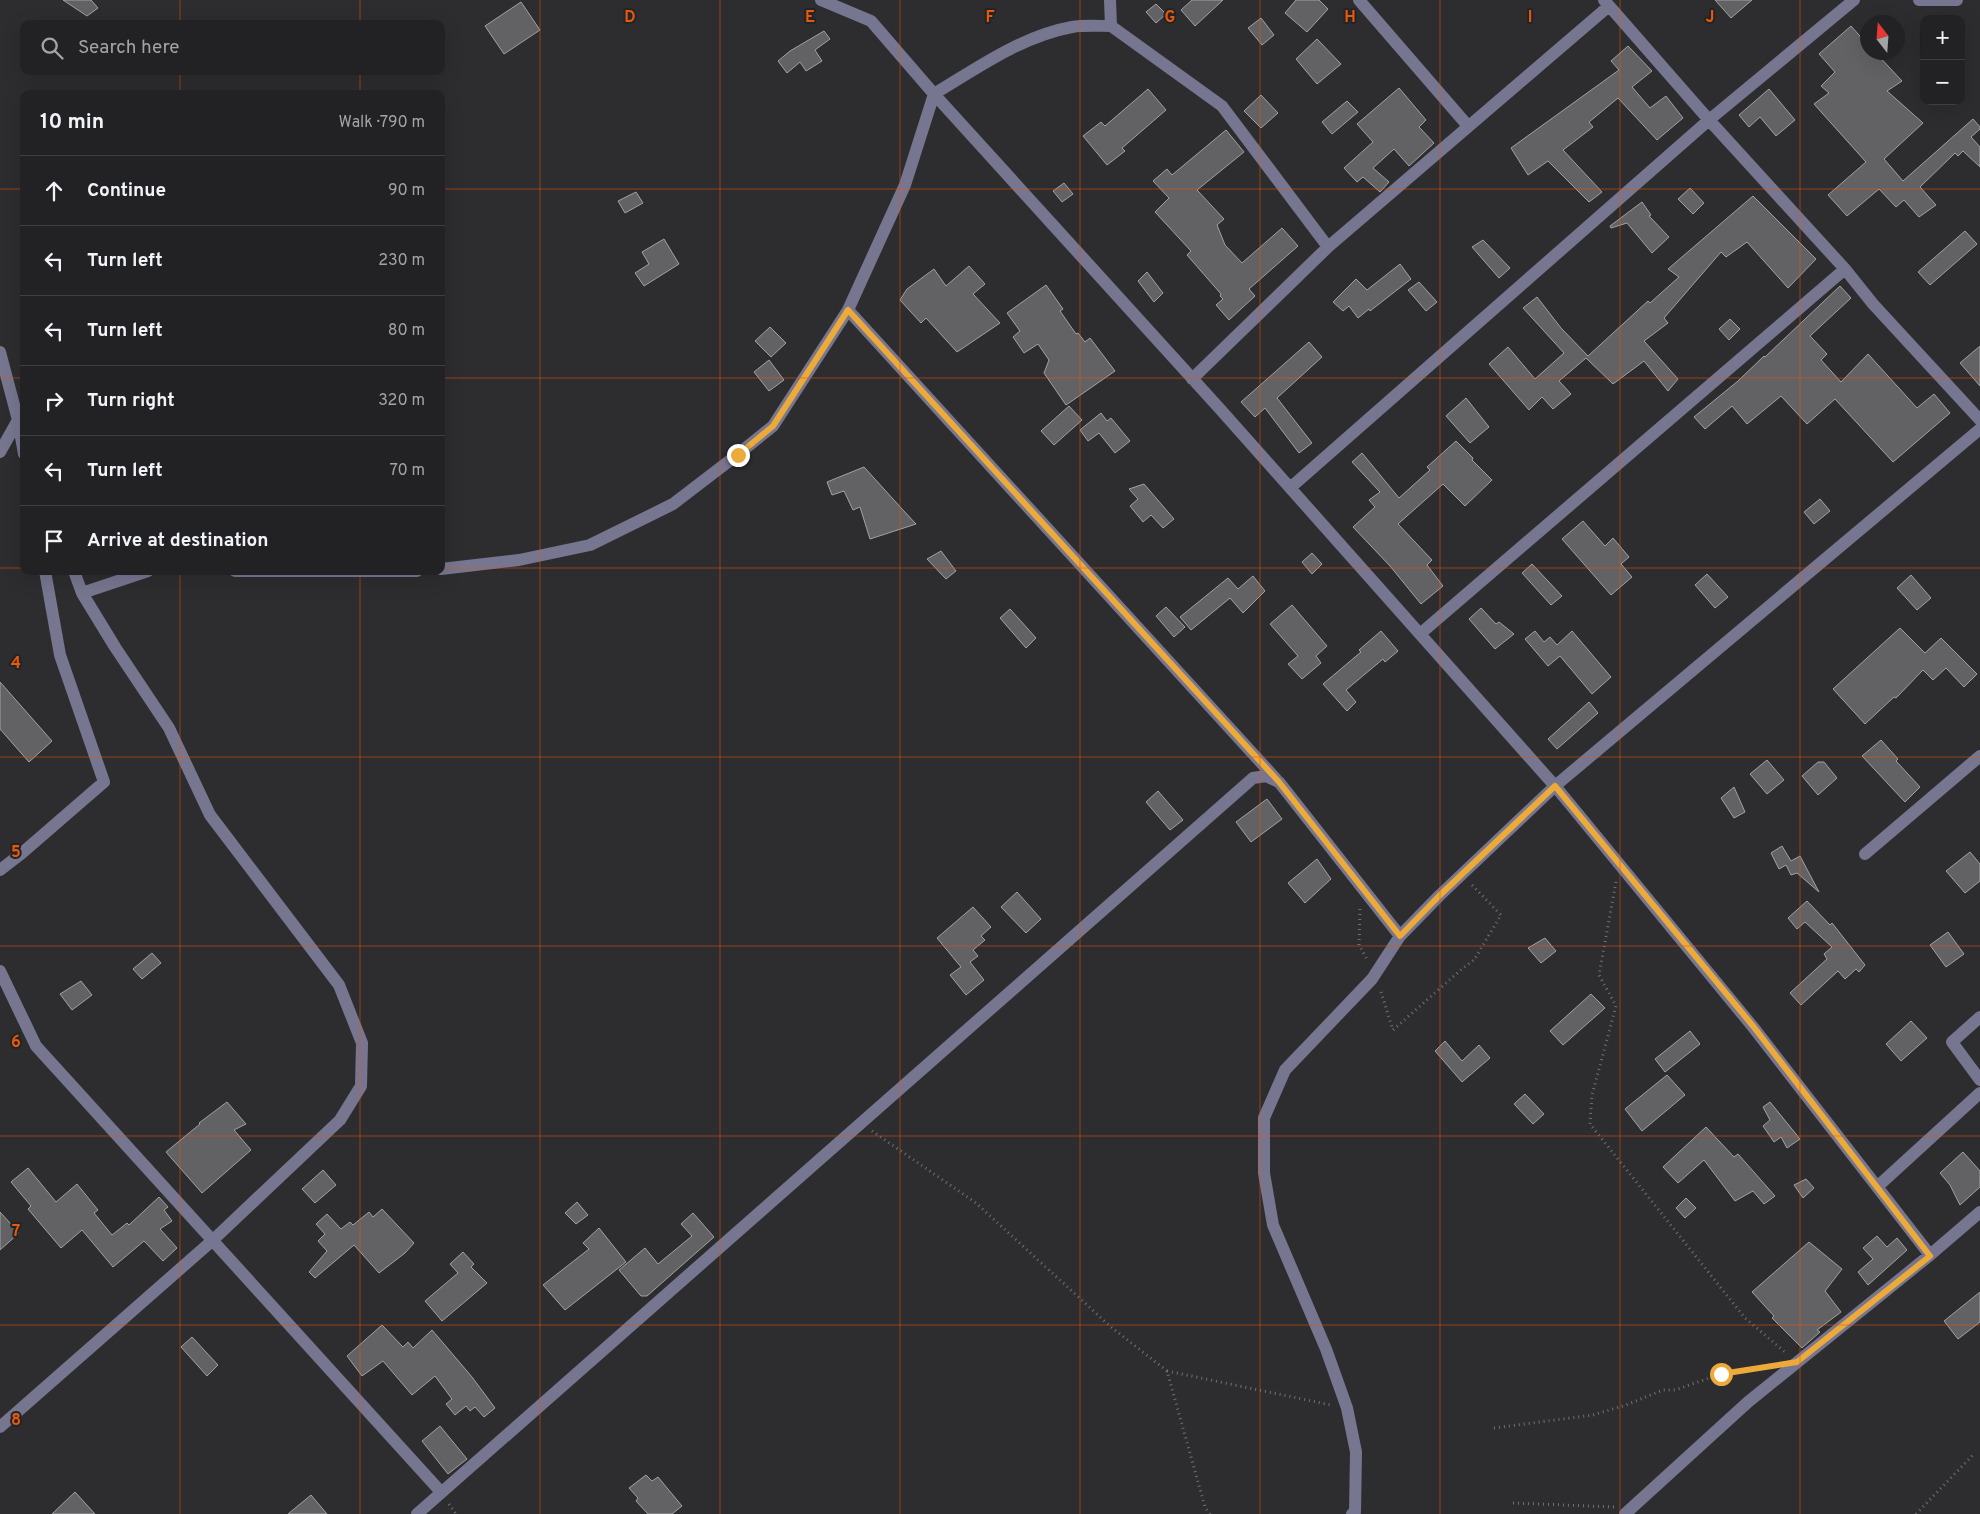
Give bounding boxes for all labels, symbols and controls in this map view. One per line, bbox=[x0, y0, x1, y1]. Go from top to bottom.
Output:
text: D bbox=[624, 8, 636, 28]
text: E bbox=[805, 8, 815, 28]
text: F bbox=[985, 8, 995, 28]
text: G bbox=[1165, 8, 1175, 28]
text: H bbox=[1344, 8, 1356, 28]
text: I bbox=[1528, 8, 1532, 28]
text: J bbox=[1706, 8, 1714, 28]
north arrow bbox=[1860, 15, 1905, 60]
map controls bbox=[1920, 15, 1965, 105]
button: + bbox=[1920, 15, 1965, 60]
search box bbox=[20, 20, 445, 75]
icon: search bbox=[38, 34, 66, 62]
text: Search here bbox=[78, 36, 180, 60]
button: − bbox=[1920, 60, 1965, 105]
text: 10 min bbox=[40, 109, 104, 136]
text: Walk · 790 m bbox=[339, 113, 425, 133]
icon: ahead bbox=[40, 177, 68, 205]
text: Continue bbox=[87, 179, 166, 203]
text: 90 m bbox=[388, 181, 425, 201]
icon: left bbox=[40, 247, 68, 275]
text: Turn left bbox=[87, 249, 163, 273]
text: 230 m bbox=[378, 251, 425, 271]
icon: left bbox=[40, 317, 68, 345]
text: Turn left bbox=[87, 319, 163, 343]
text: 80 m bbox=[388, 321, 425, 341]
icon: right bbox=[40, 387, 68, 415]
text: Turn right bbox=[87, 389, 175, 413]
text: 320 m bbox=[378, 391, 425, 411]
route end bbox=[727, 444, 750, 467]
icon: left bbox=[40, 457, 68, 485]
text: Turn left bbox=[87, 459, 163, 483]
text: 70 m bbox=[390, 461, 425, 481]
icon: arrive bbox=[40, 527, 68, 555]
text: Arrive at destination bbox=[87, 529, 268, 553]
text: 4 bbox=[11, 654, 21, 674]
text: 5 bbox=[11, 843, 21, 863]
text: 6 bbox=[11, 1033, 21, 1053]
text: 7 bbox=[12, 1222, 20, 1242]
route start bbox=[1710, 1363, 1733, 1386]
text: 8 bbox=[11, 1411, 21, 1431]

